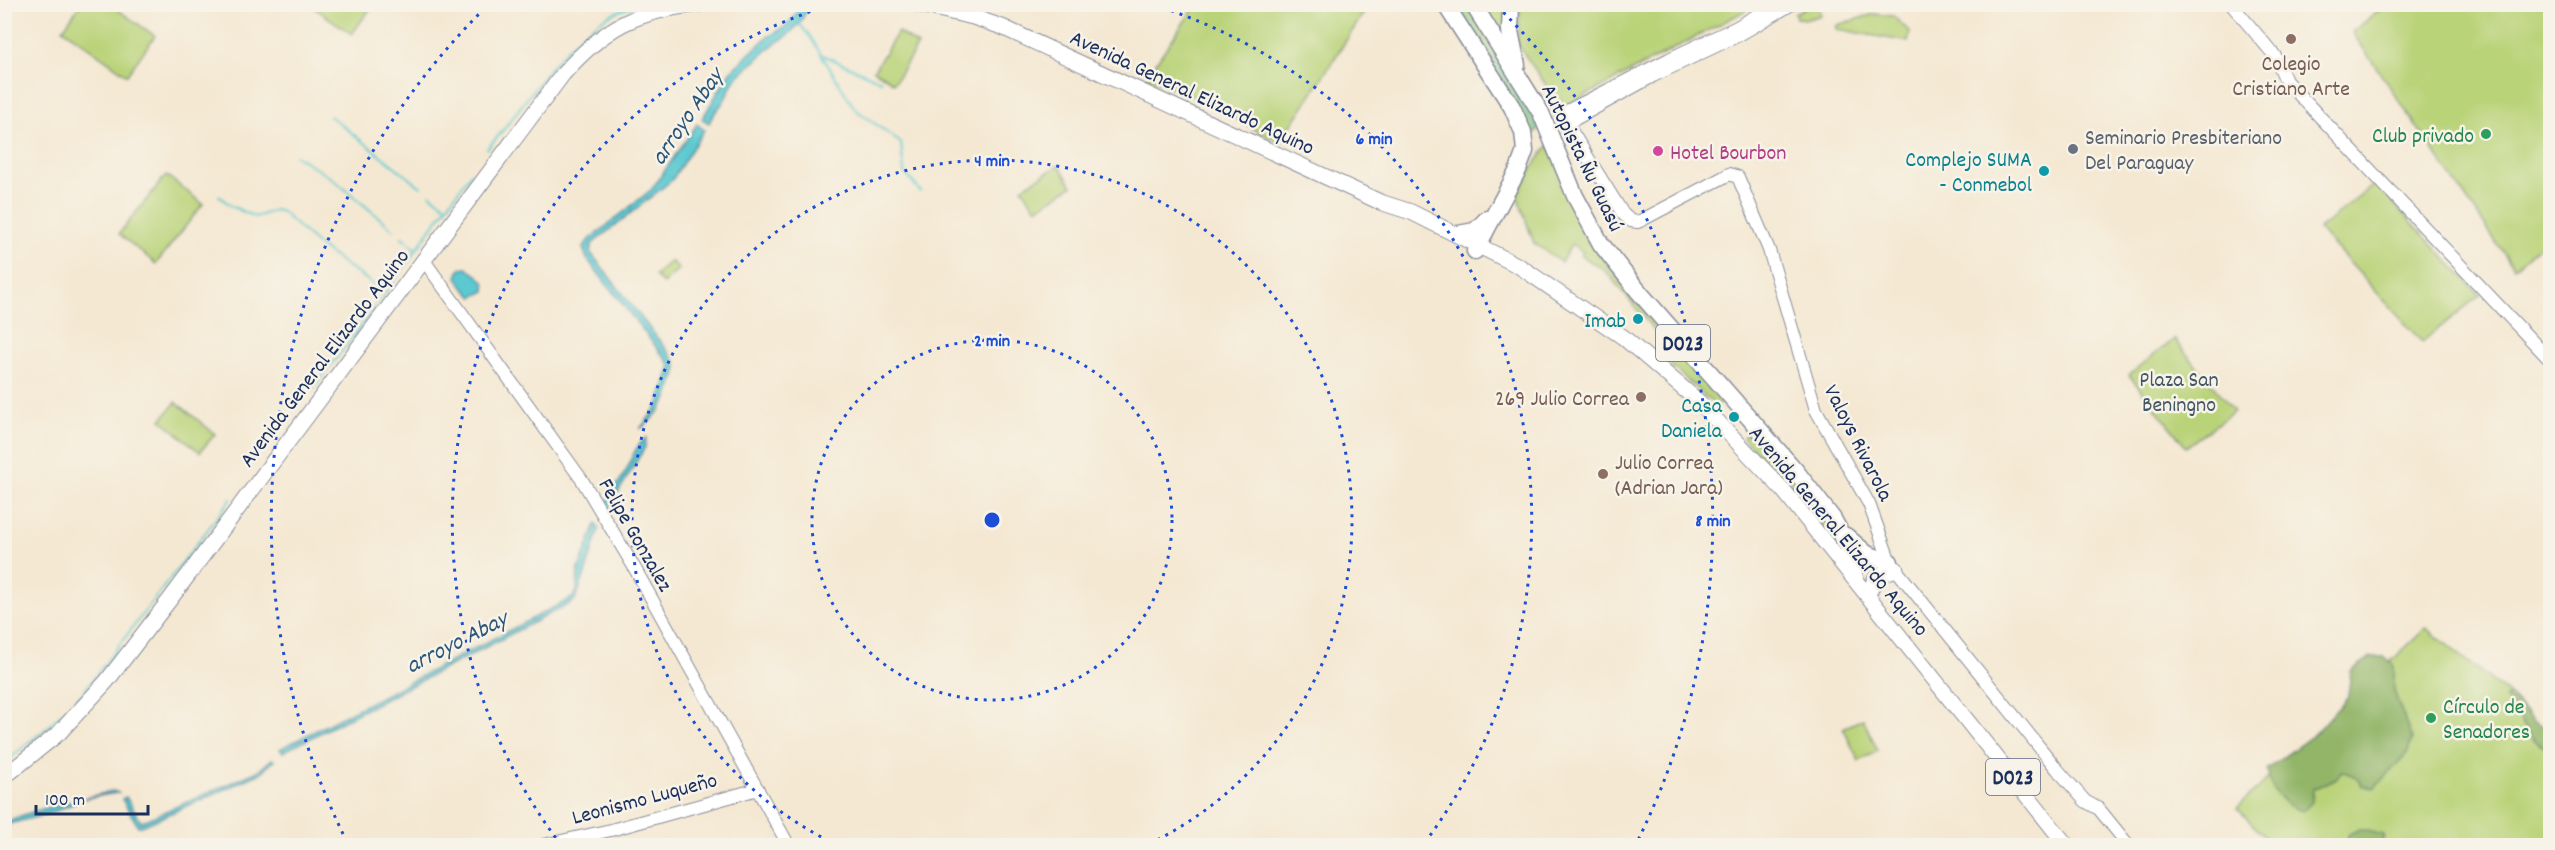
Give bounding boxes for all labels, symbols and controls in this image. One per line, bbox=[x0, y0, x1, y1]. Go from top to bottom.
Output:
street label: Avenida General Elizardo Aquino bbox=[1064, 24, 1319, 165]
marker: Colegio Cristiano Arte bbox=[2284, 32, 2298, 46]
place label: Colegio Cristiano Arte bbox=[2232, 50, 2350, 106]
water label: arroyo Abay bbox=[644, 60, 735, 173]
street label: Autopista Ñu Guasú bbox=[1532, 80, 1630, 238]
place label: Club privado bbox=[2372, 122, 2474, 153]
place label: Seminario Presbiteriano Del Paraguay bbox=[2085, 124, 2282, 180]
marker: Club privado bbox=[2479, 127, 2493, 141]
text: 6 min bbox=[1356, 128, 1392, 153]
place label: Hotel Bourbon bbox=[1670, 139, 1786, 170]
marker: Seminario Presbiteriano Del Paraguay bbox=[2066, 142, 2080, 156]
marker: Hotel Bourbon bbox=[1651, 144, 1665, 158]
place label: Complejo SUMA - Conmebol bbox=[1905, 146, 2032, 202]
text: 4 min bbox=[974, 150, 1010, 175]
marker: Complejo SUMA - Conmebol bbox=[2037, 164, 2051, 178]
street label: Avenida General Elizardo Aquino bbox=[233, 243, 418, 475]
place label: Imab bbox=[1584, 307, 1626, 338]
marker: Imab bbox=[1631, 312, 1645, 326]
road number: D023 bbox=[1656, 325, 1710, 361]
text: 2 min bbox=[974, 330, 1010, 355]
park label: Plaza San Beningno bbox=[2139, 366, 2219, 422]
street label: Valoys Rivarola bbox=[1814, 380, 1900, 508]
place label: 269 Julio Correa bbox=[1495, 385, 1630, 416]
marker: 269 Julio Correa bbox=[1634, 390, 1648, 404]
place label: Casa Daniela bbox=[1661, 392, 1723, 448]
marker: Casa Daniela bbox=[1727, 410, 1741, 424]
street label: Avenida General Elizardo Aquino bbox=[1740, 420, 1935, 644]
place label: Julio Correa (Adrian Jara) bbox=[1615, 449, 1723, 505]
marker: Julio Correa (Adrian Jara) bbox=[1596, 467, 1610, 481]
street label: Felipe Gonzalez bbox=[589, 473, 679, 599]
centre of rings bbox=[982, 510, 1002, 530]
text: 8 min bbox=[1695, 510, 1731, 535]
water label: arroyo Abay bbox=[401, 602, 517, 684]
place label: Círculo de Senadores bbox=[2443, 693, 2530, 749]
marker: Círculo de Senadores bbox=[2424, 711, 2438, 725]
road number: D023 bbox=[1986, 759, 2040, 795]
street label: Leonismo Luqueño bbox=[569, 766, 721, 835]
scale bar bbox=[36, 778, 148, 816]
text: 100 m bbox=[45, 789, 85, 814]

